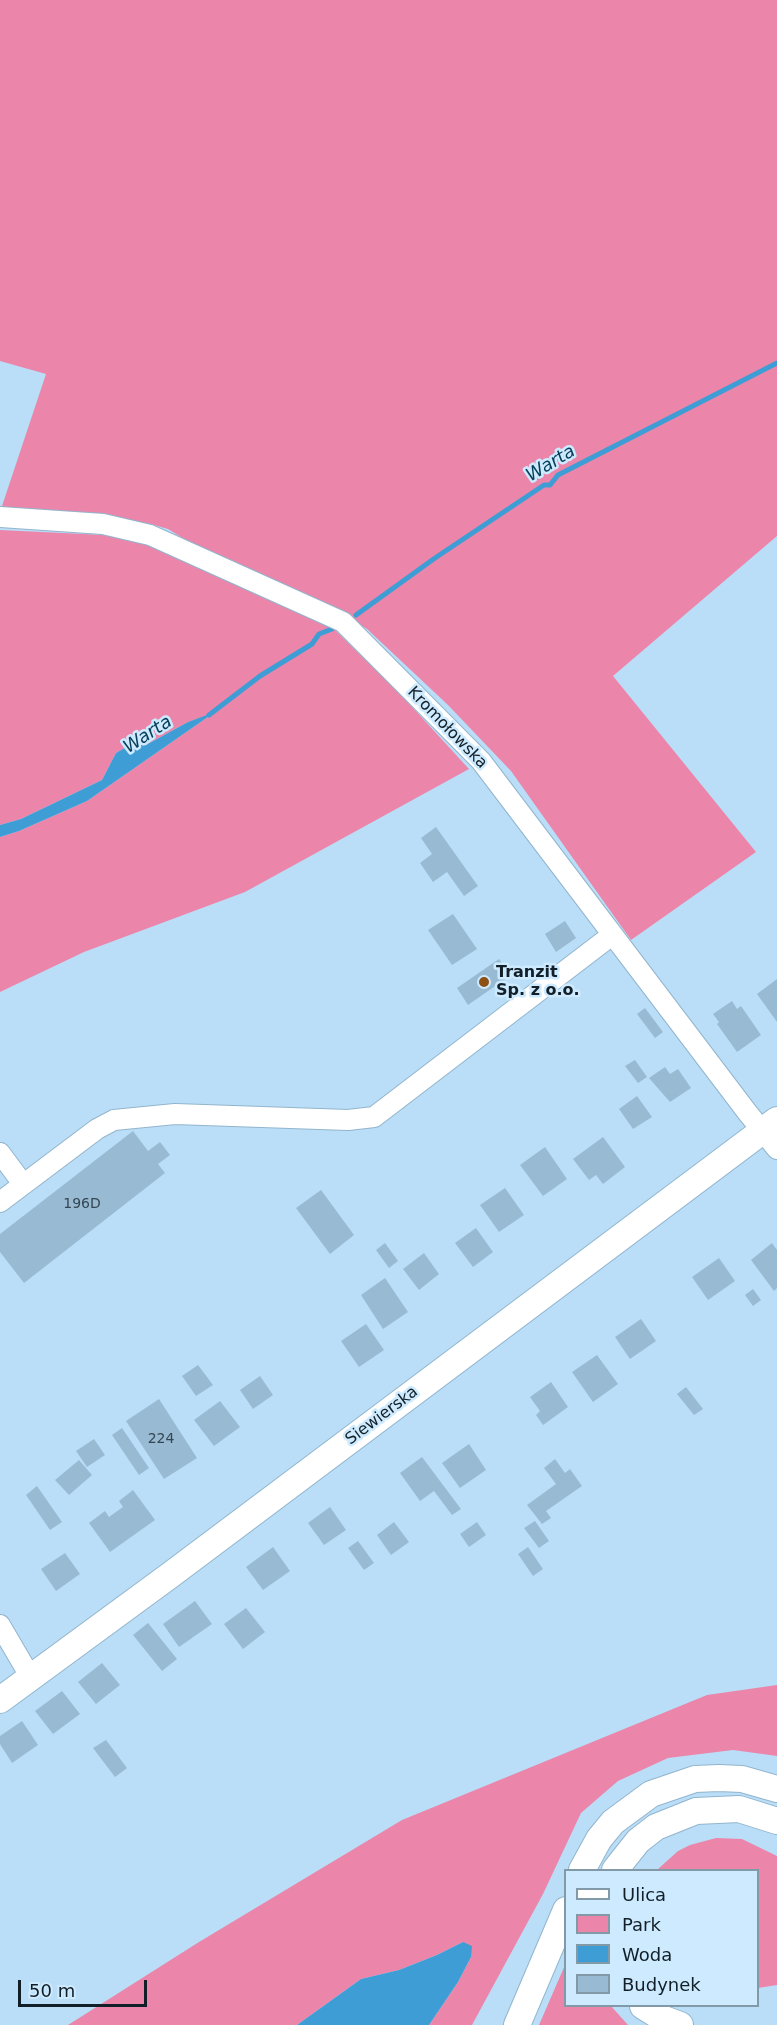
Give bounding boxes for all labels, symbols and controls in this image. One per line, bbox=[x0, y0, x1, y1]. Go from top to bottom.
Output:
water label: Warta bbox=[523, 441, 579, 487]
street label: Kromołowska bbox=[403, 683, 491, 773]
water label: Warta bbox=[120, 711, 176, 759]
place label: Tranzit Sp. z o.o. bbox=[496, 963, 580, 1001]
marker: Tranzit Sp. z o.o. bbox=[477, 975, 491, 989]
house number: 196D bbox=[63, 1196, 101, 1212]
street label: Siewierska bbox=[342, 1383, 422, 1449]
house number: 224 bbox=[148, 1431, 174, 1447]
legend bbox=[564, 1869, 759, 2007]
text: Ulica bbox=[622, 1884, 666, 1905]
text: Park bbox=[622, 1914, 661, 1935]
text: Woda bbox=[622, 1944, 672, 1965]
scale bar bbox=[21, 1968, 150, 2006]
text: Budynek bbox=[622, 1974, 701, 1995]
text: 50 m bbox=[29, 1980, 75, 2001]

